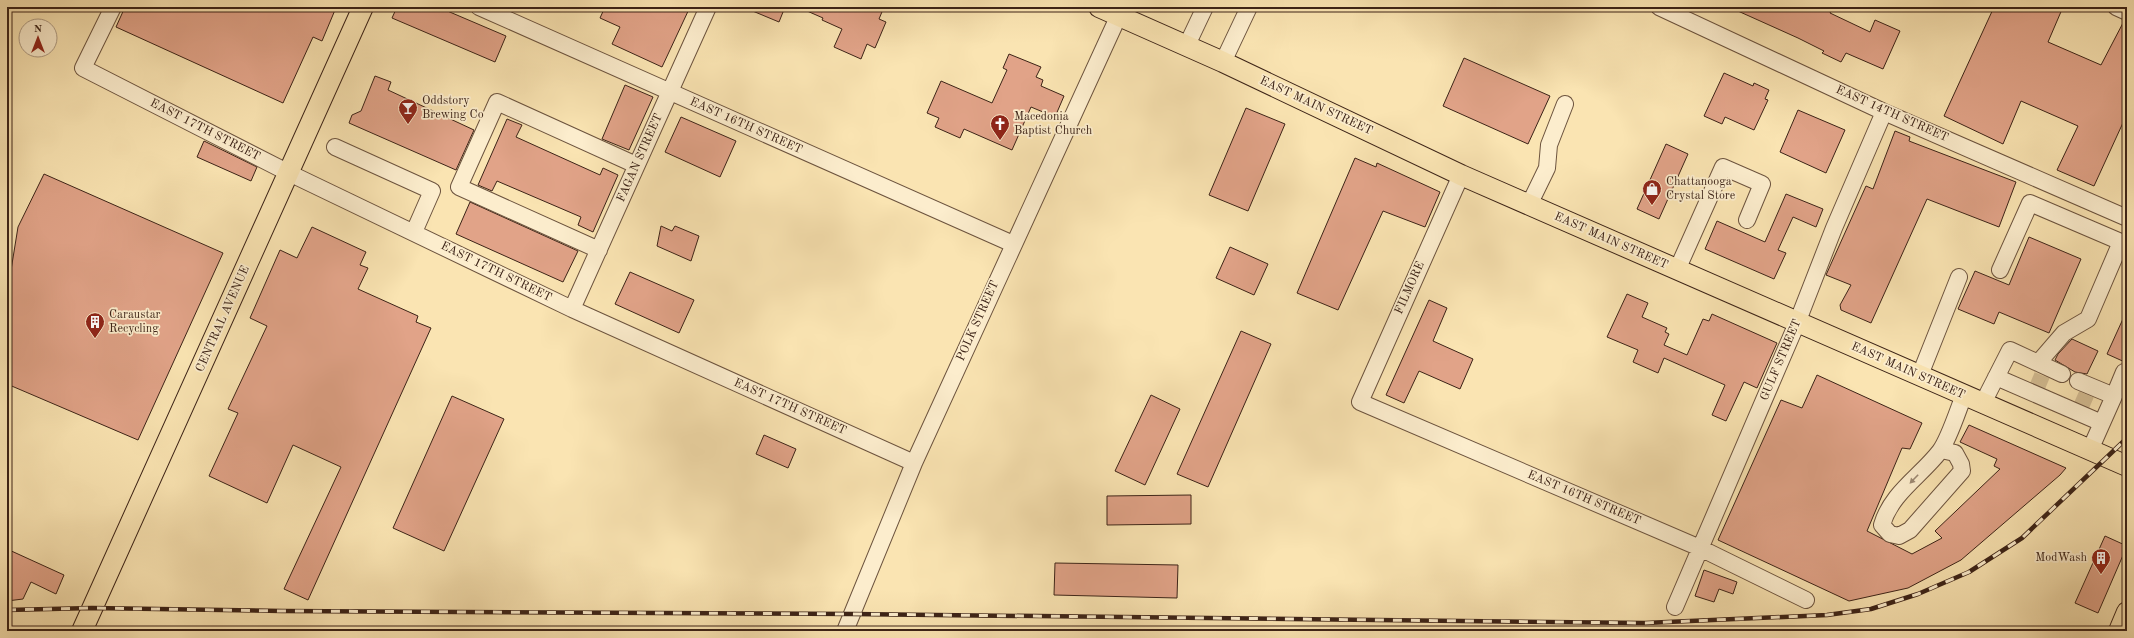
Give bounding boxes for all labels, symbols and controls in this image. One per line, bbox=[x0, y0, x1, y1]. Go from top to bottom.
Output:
north arrow bbox=[18, 18, 58, 58]
text: N bbox=[34, 24, 43, 35]
street label: EAST MAIN STREET bbox=[1258, 75, 1374, 137]
street label: EAST 14TH STREET bbox=[1834, 84, 1950, 144]
place label: Oddstory Brewing Co bbox=[422, 95, 484, 121]
street label: EAST 16TH STREET bbox=[688, 96, 804, 156]
street label: EAST 17TH STREET bbox=[148, 97, 262, 163]
bar icon: Oddstory Brewing Co bbox=[397, 97, 419, 125]
place label: Macedonia Baptist Church bbox=[1014, 111, 1093, 137]
street label: FAGAN STREET bbox=[615, 112, 665, 204]
church icon: Macedonia Baptist Church bbox=[989, 113, 1011, 141]
place label: Chattanooga Crystal Store bbox=[1666, 176, 1736, 202]
shop icon: Chattanooga Crystal Store bbox=[1641, 178, 1663, 206]
street label: EAST MAIN STREET bbox=[1552, 210, 1670, 272]
street label: EAST 17TH STREET bbox=[439, 240, 553, 304]
street label: FILMORE bbox=[1393, 260, 1427, 316]
street label: CENTRAL AVENUE bbox=[194, 264, 252, 374]
street label: POLK STREET bbox=[955, 279, 1001, 363]
place label: Caraustar Recycling bbox=[109, 309, 161, 335]
building icon: Caraustar Recycling bbox=[84, 311, 106, 339]
street label: GULF STREET bbox=[1758, 317, 1804, 403]
street label: EAST MAIN STREET bbox=[1849, 340, 1967, 402]
street label: EAST 17TH STREET bbox=[732, 377, 848, 437]
street label: EAST 16TH STREET bbox=[1526, 469, 1642, 527]
one-way arrow bbox=[1909, 474, 1919, 484]
building icon: ModWash bbox=[2090, 547, 2112, 575]
place label: ModWash bbox=[2035, 552, 2087, 564]

